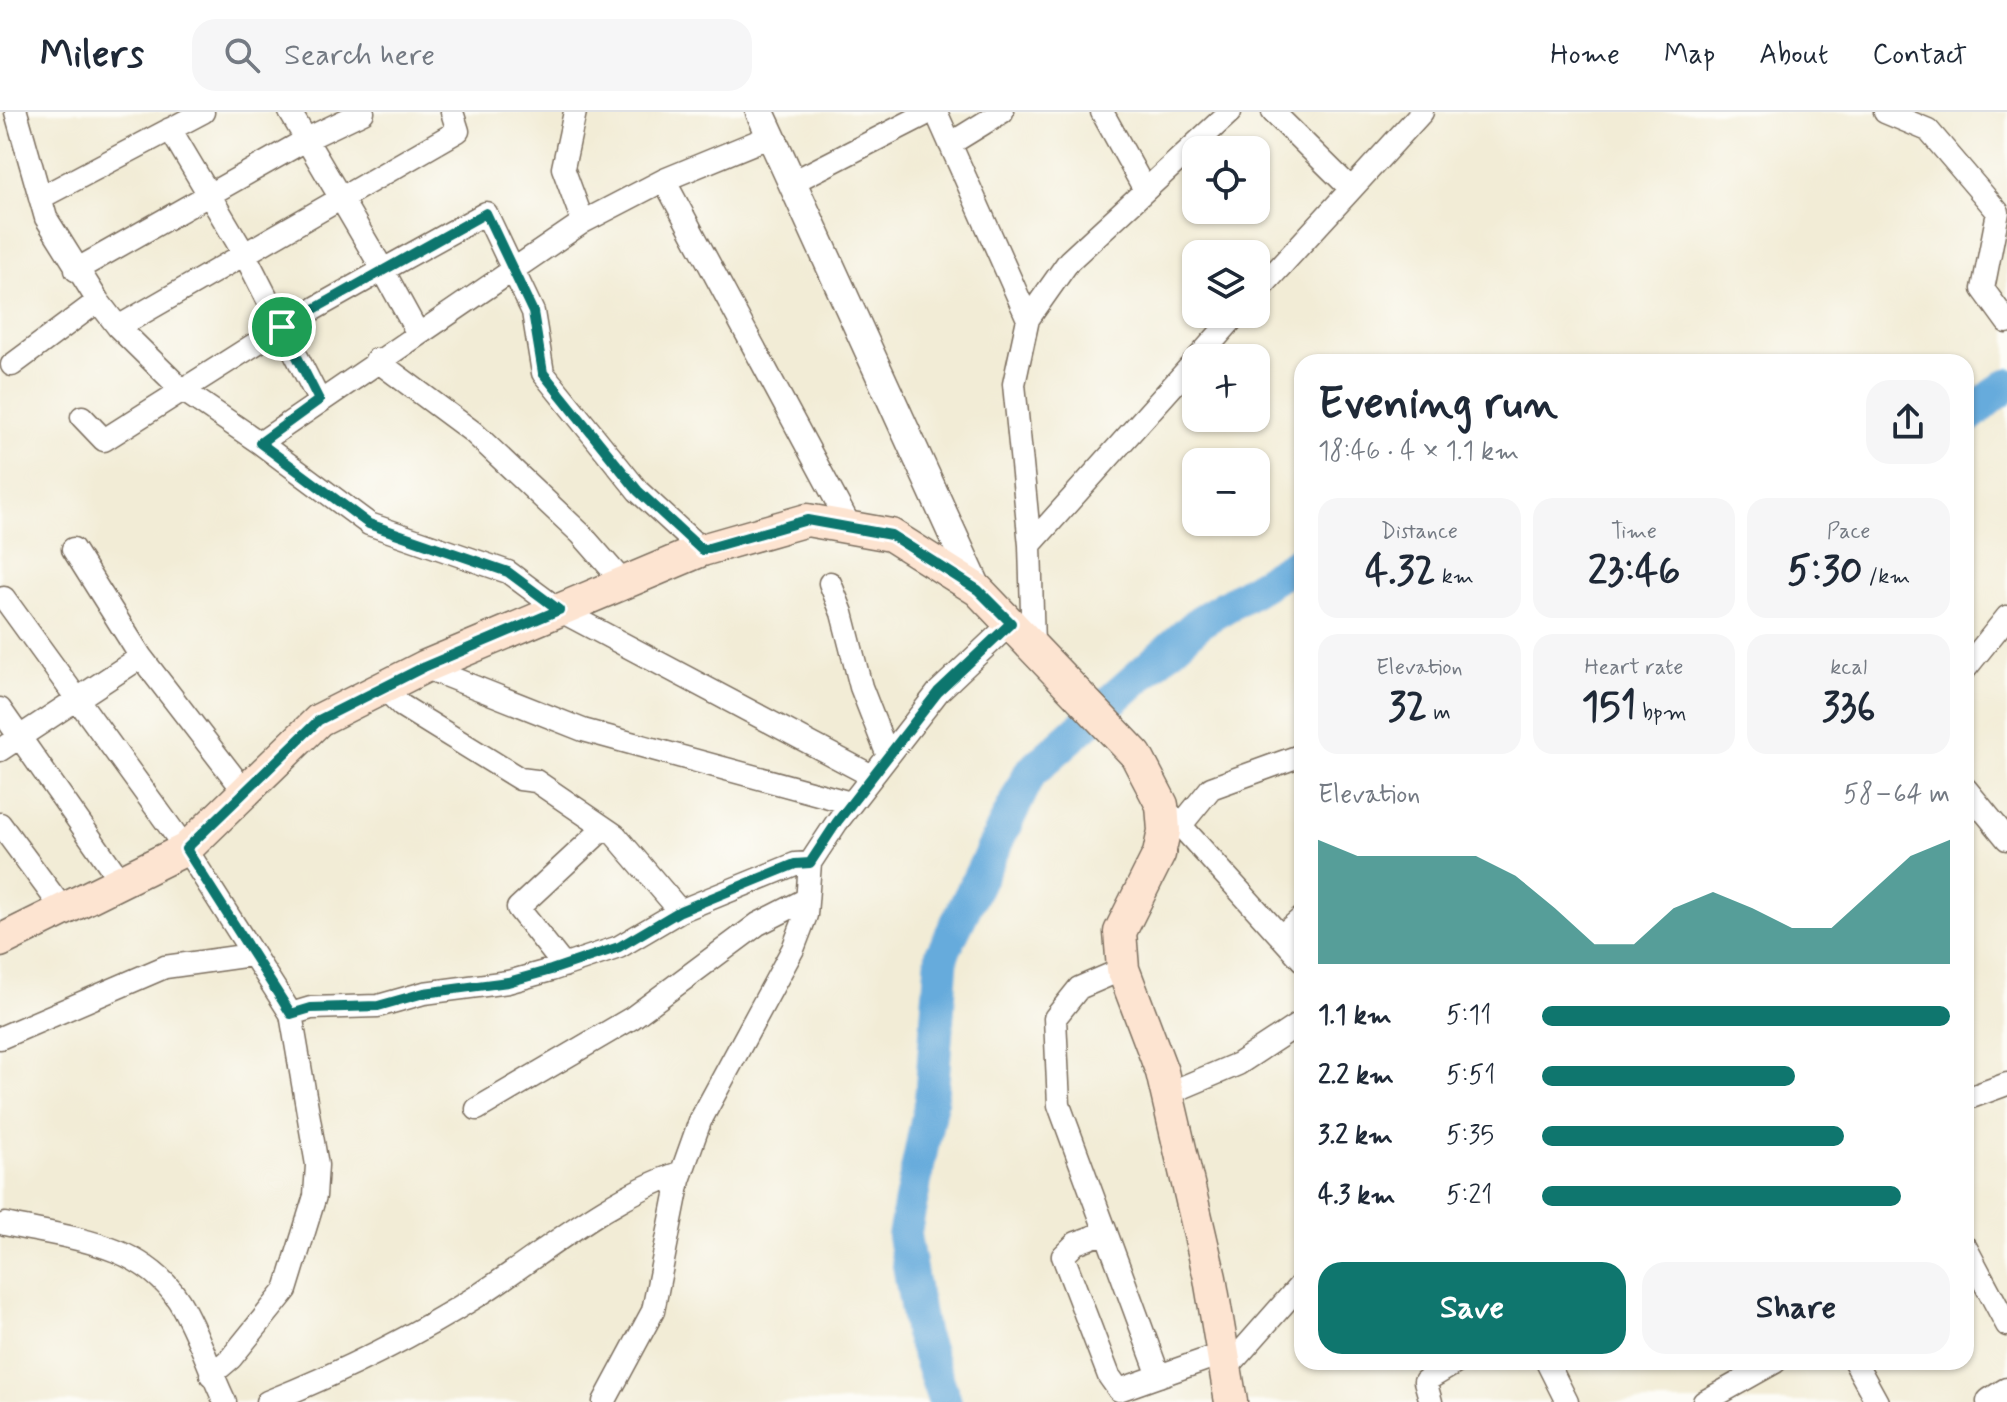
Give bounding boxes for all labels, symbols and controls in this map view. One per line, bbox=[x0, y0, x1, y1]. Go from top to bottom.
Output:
search box bbox=[192, 19, 752, 91]
text: Milers bbox=[40, 31, 144, 80]
icon: search bbox=[220, 33, 264, 77]
text: Search here bbox=[284, 36, 435, 75]
text: Home bbox=[1550, 37, 1620, 74]
text: Map bbox=[1664, 37, 1715, 74]
text: About bbox=[1759, 37, 1828, 74]
text: Contact bbox=[1872, 37, 1967, 74]
map controls bbox=[1182, 136, 1270, 536]
button: locate bbox=[1182, 136, 1270, 224]
button: layers bbox=[1182, 240, 1270, 328]
pin bbox=[248, 293, 316, 361]
icon: arrive bbox=[260, 305, 304, 349]
button: + bbox=[1182, 344, 1270, 432]
text: Evening run bbox=[1318, 376, 1558, 434]
button: share bbox=[1866, 380, 1950, 464]
text: 18:46 · 4 × 1.1 km bbox=[1318, 435, 1519, 469]
button: − bbox=[1182, 448, 1270, 536]
text: Distance bbox=[1381, 518, 1458, 546]
text: Time bbox=[1611, 518, 1657, 546]
text: Pace bbox=[1827, 518, 1871, 546]
text: 4.32 bbox=[1365, 546, 1436, 598]
text: 23:46 bbox=[1588, 546, 1680, 598]
text: 5:30 bbox=[1787, 546, 1863, 598]
text: km bbox=[1436, 563, 1474, 591]
text: /km bbox=[1863, 563, 1910, 591]
text: Elevation bbox=[1376, 654, 1463, 682]
text: Heart rate bbox=[1585, 654, 1683, 682]
text: kcal bbox=[1830, 654, 1867, 682]
text: 32 bbox=[1388, 682, 1427, 734]
text: 151 bbox=[1581, 682, 1636, 734]
text: 336 bbox=[1822, 682, 1876, 734]
text: m bbox=[1427, 699, 1451, 727]
text: bpm bbox=[1636, 699, 1687, 727]
text: Elevation bbox=[1318, 778, 1420, 812]
text: 58–64 m bbox=[1843, 778, 1950, 812]
text: 1.1 km bbox=[1318, 999, 1392, 1033]
text: 5:11 bbox=[1446, 999, 1491, 1033]
text: 2.2 km bbox=[1318, 1059, 1394, 1093]
text: 5:51 bbox=[1446, 1059, 1495, 1093]
text: 3.2 km bbox=[1318, 1119, 1393, 1153]
text: 5:35 bbox=[1446, 1119, 1494, 1153]
text: 4.3 km bbox=[1318, 1179, 1395, 1213]
text: 5:21 bbox=[1446, 1179, 1492, 1213]
button: Save bbox=[1318, 1262, 1626, 1354]
button: Share bbox=[1642, 1262, 1950, 1354]

